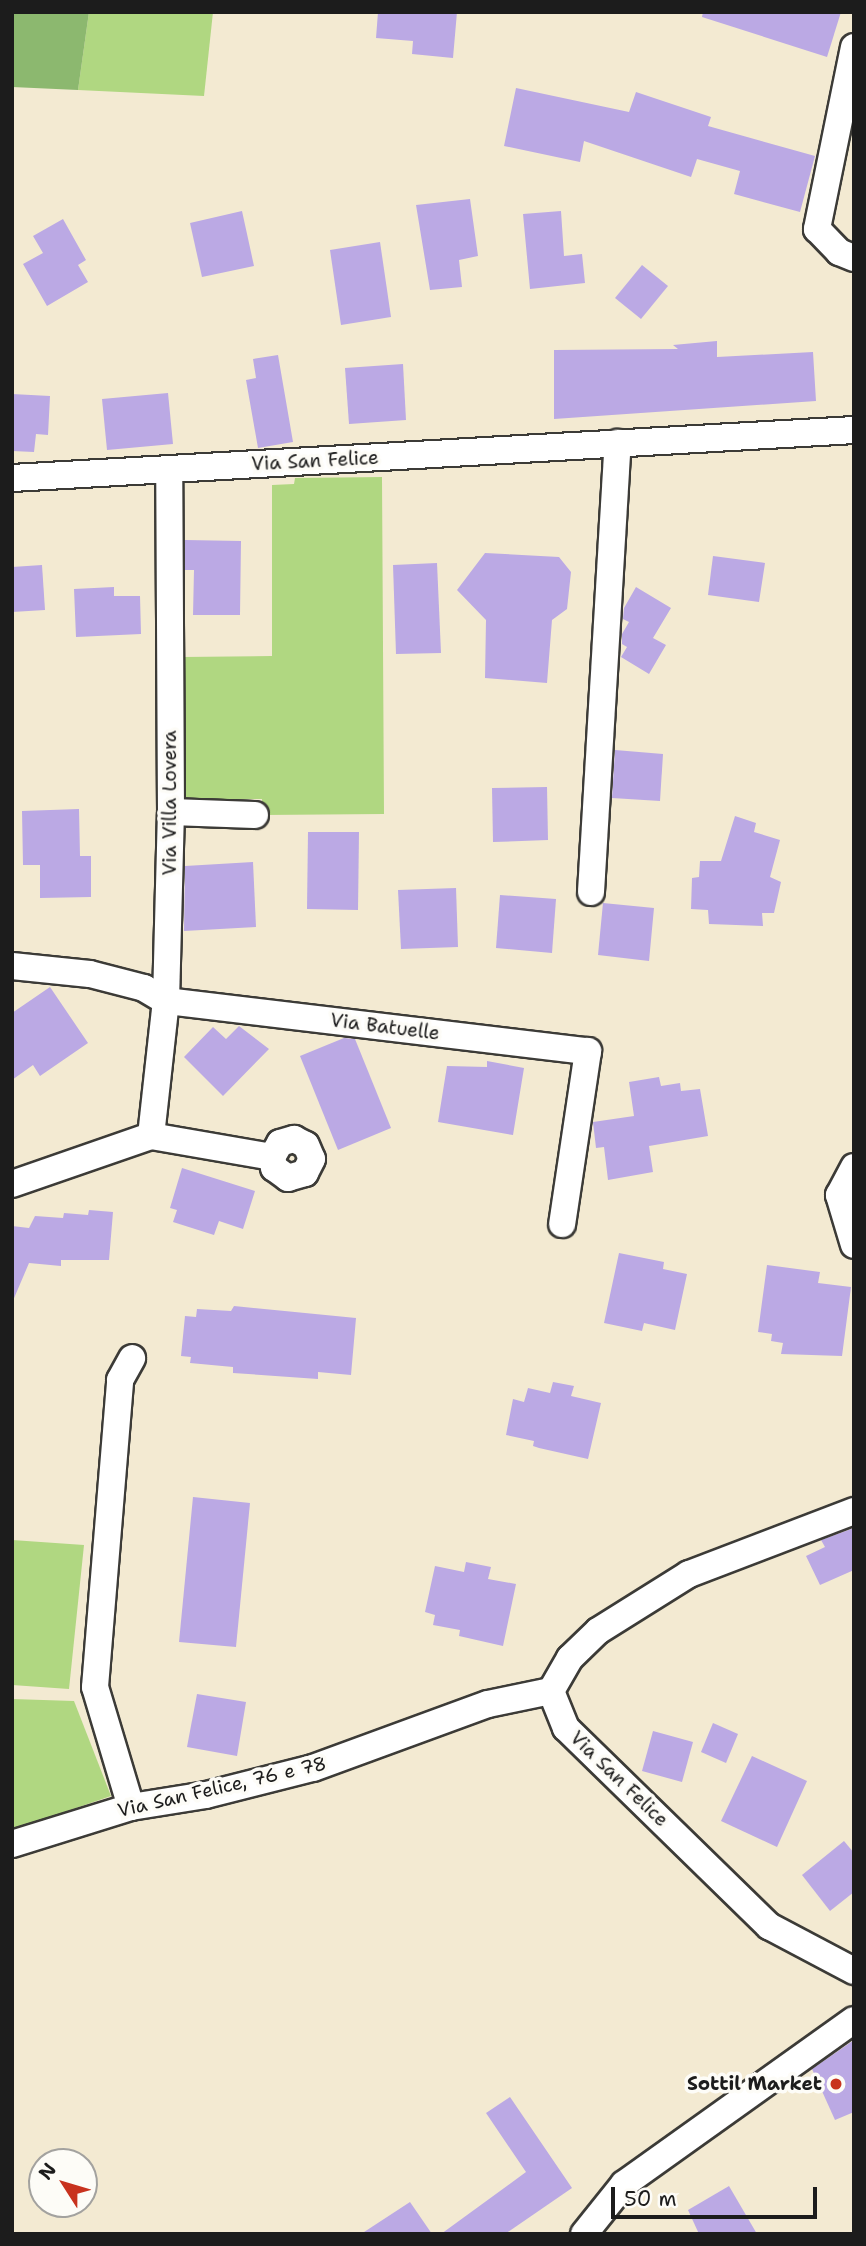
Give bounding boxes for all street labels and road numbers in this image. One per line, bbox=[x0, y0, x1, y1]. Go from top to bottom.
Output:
street label: Via San Felice bbox=[251, 446, 379, 476]
street label: Via Villa Lovera bbox=[159, 731, 181, 875]
street label: Via Batuelle bbox=[329, 1009, 441, 1045]
street label: Via San Felice bbox=[565, 1727, 673, 1831]
street label: Via San Felice, 76 e 78 bbox=[115, 1752, 329, 1822]

